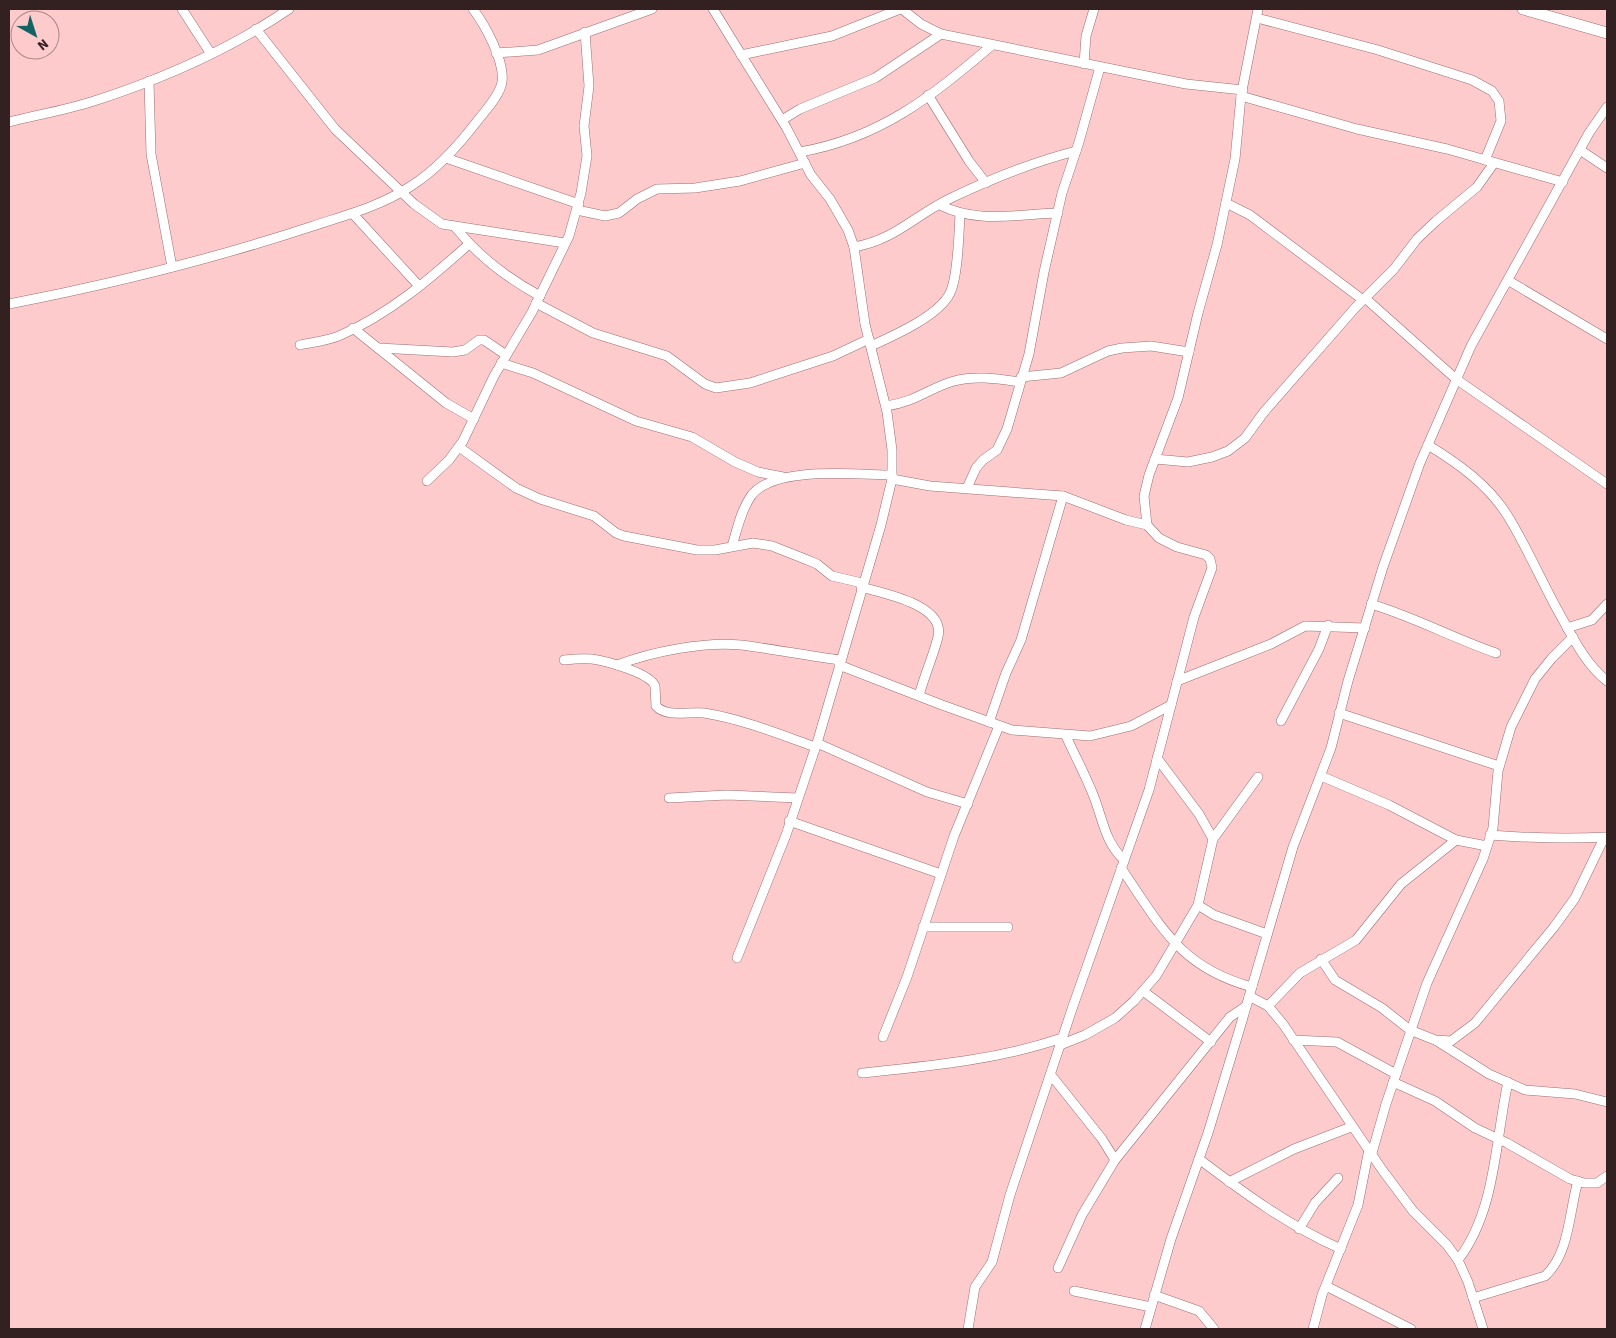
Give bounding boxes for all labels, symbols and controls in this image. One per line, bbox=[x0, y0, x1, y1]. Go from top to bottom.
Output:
north arrow bbox=[10, 10, 60, 60]
text: N bbox=[33, 34, 52, 55]

